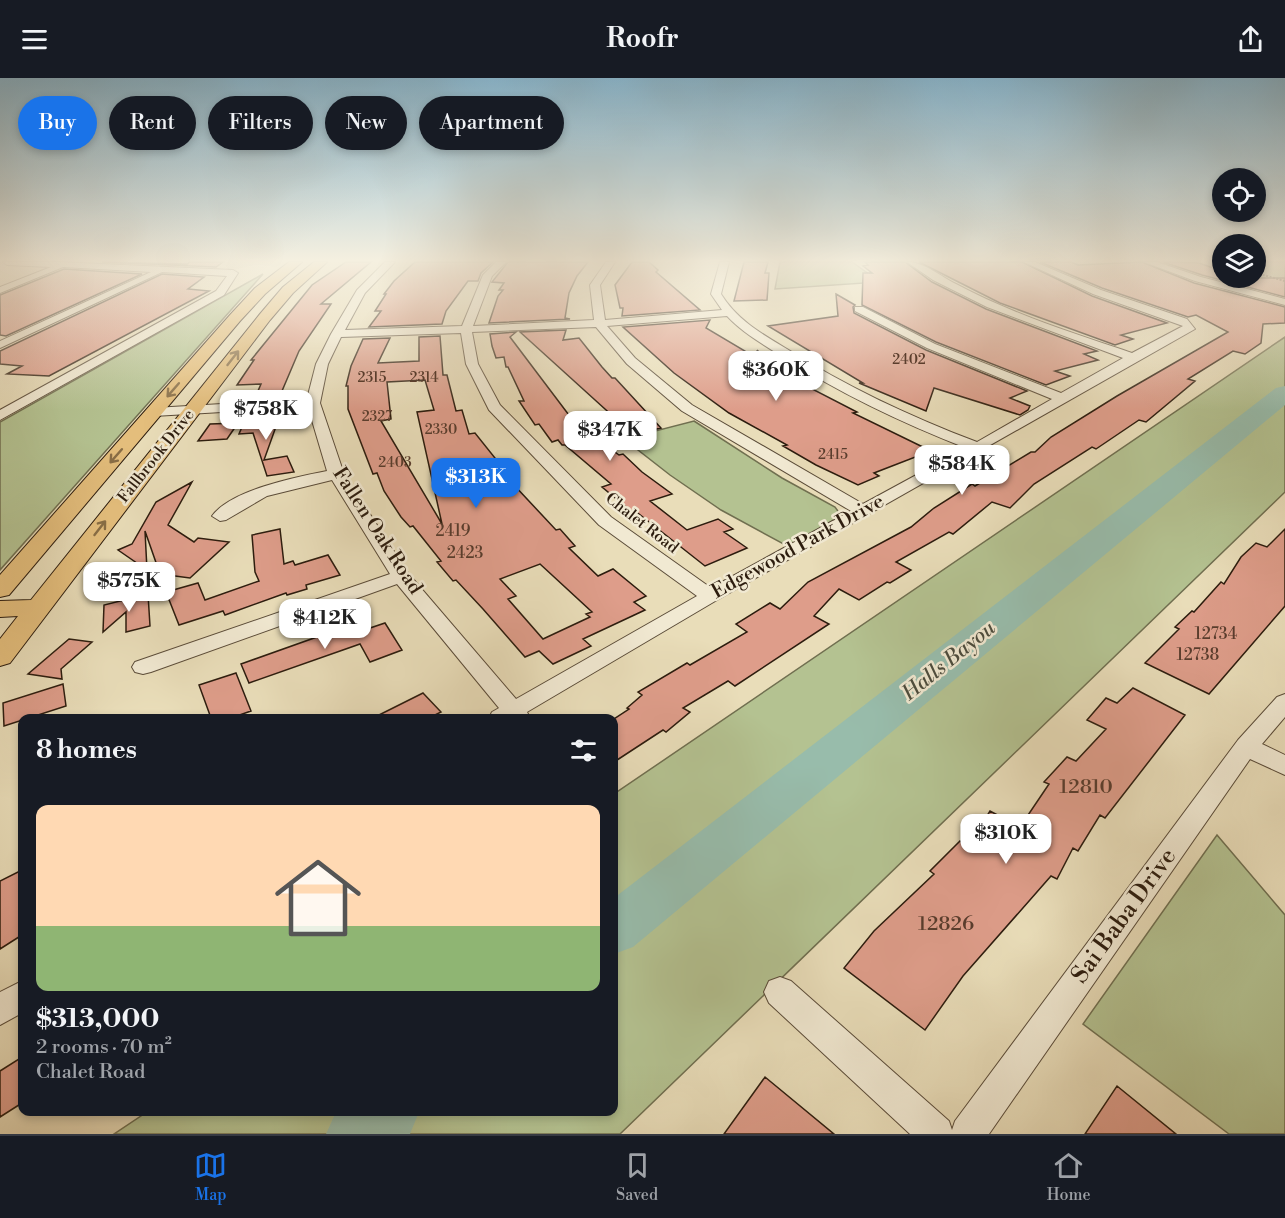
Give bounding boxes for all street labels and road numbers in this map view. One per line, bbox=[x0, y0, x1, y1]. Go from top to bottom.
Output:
street label: Fallbrook Drive bbox=[113, 405, 199, 507]
street label: Fallen Oak Road bbox=[327, 463, 428, 600]
street label: Chalet Road bbox=[601, 488, 683, 558]
street label: Edgewood Park Drive bbox=[707, 489, 889, 605]
street label: Sai Baba Drive bbox=[1065, 843, 1183, 989]

